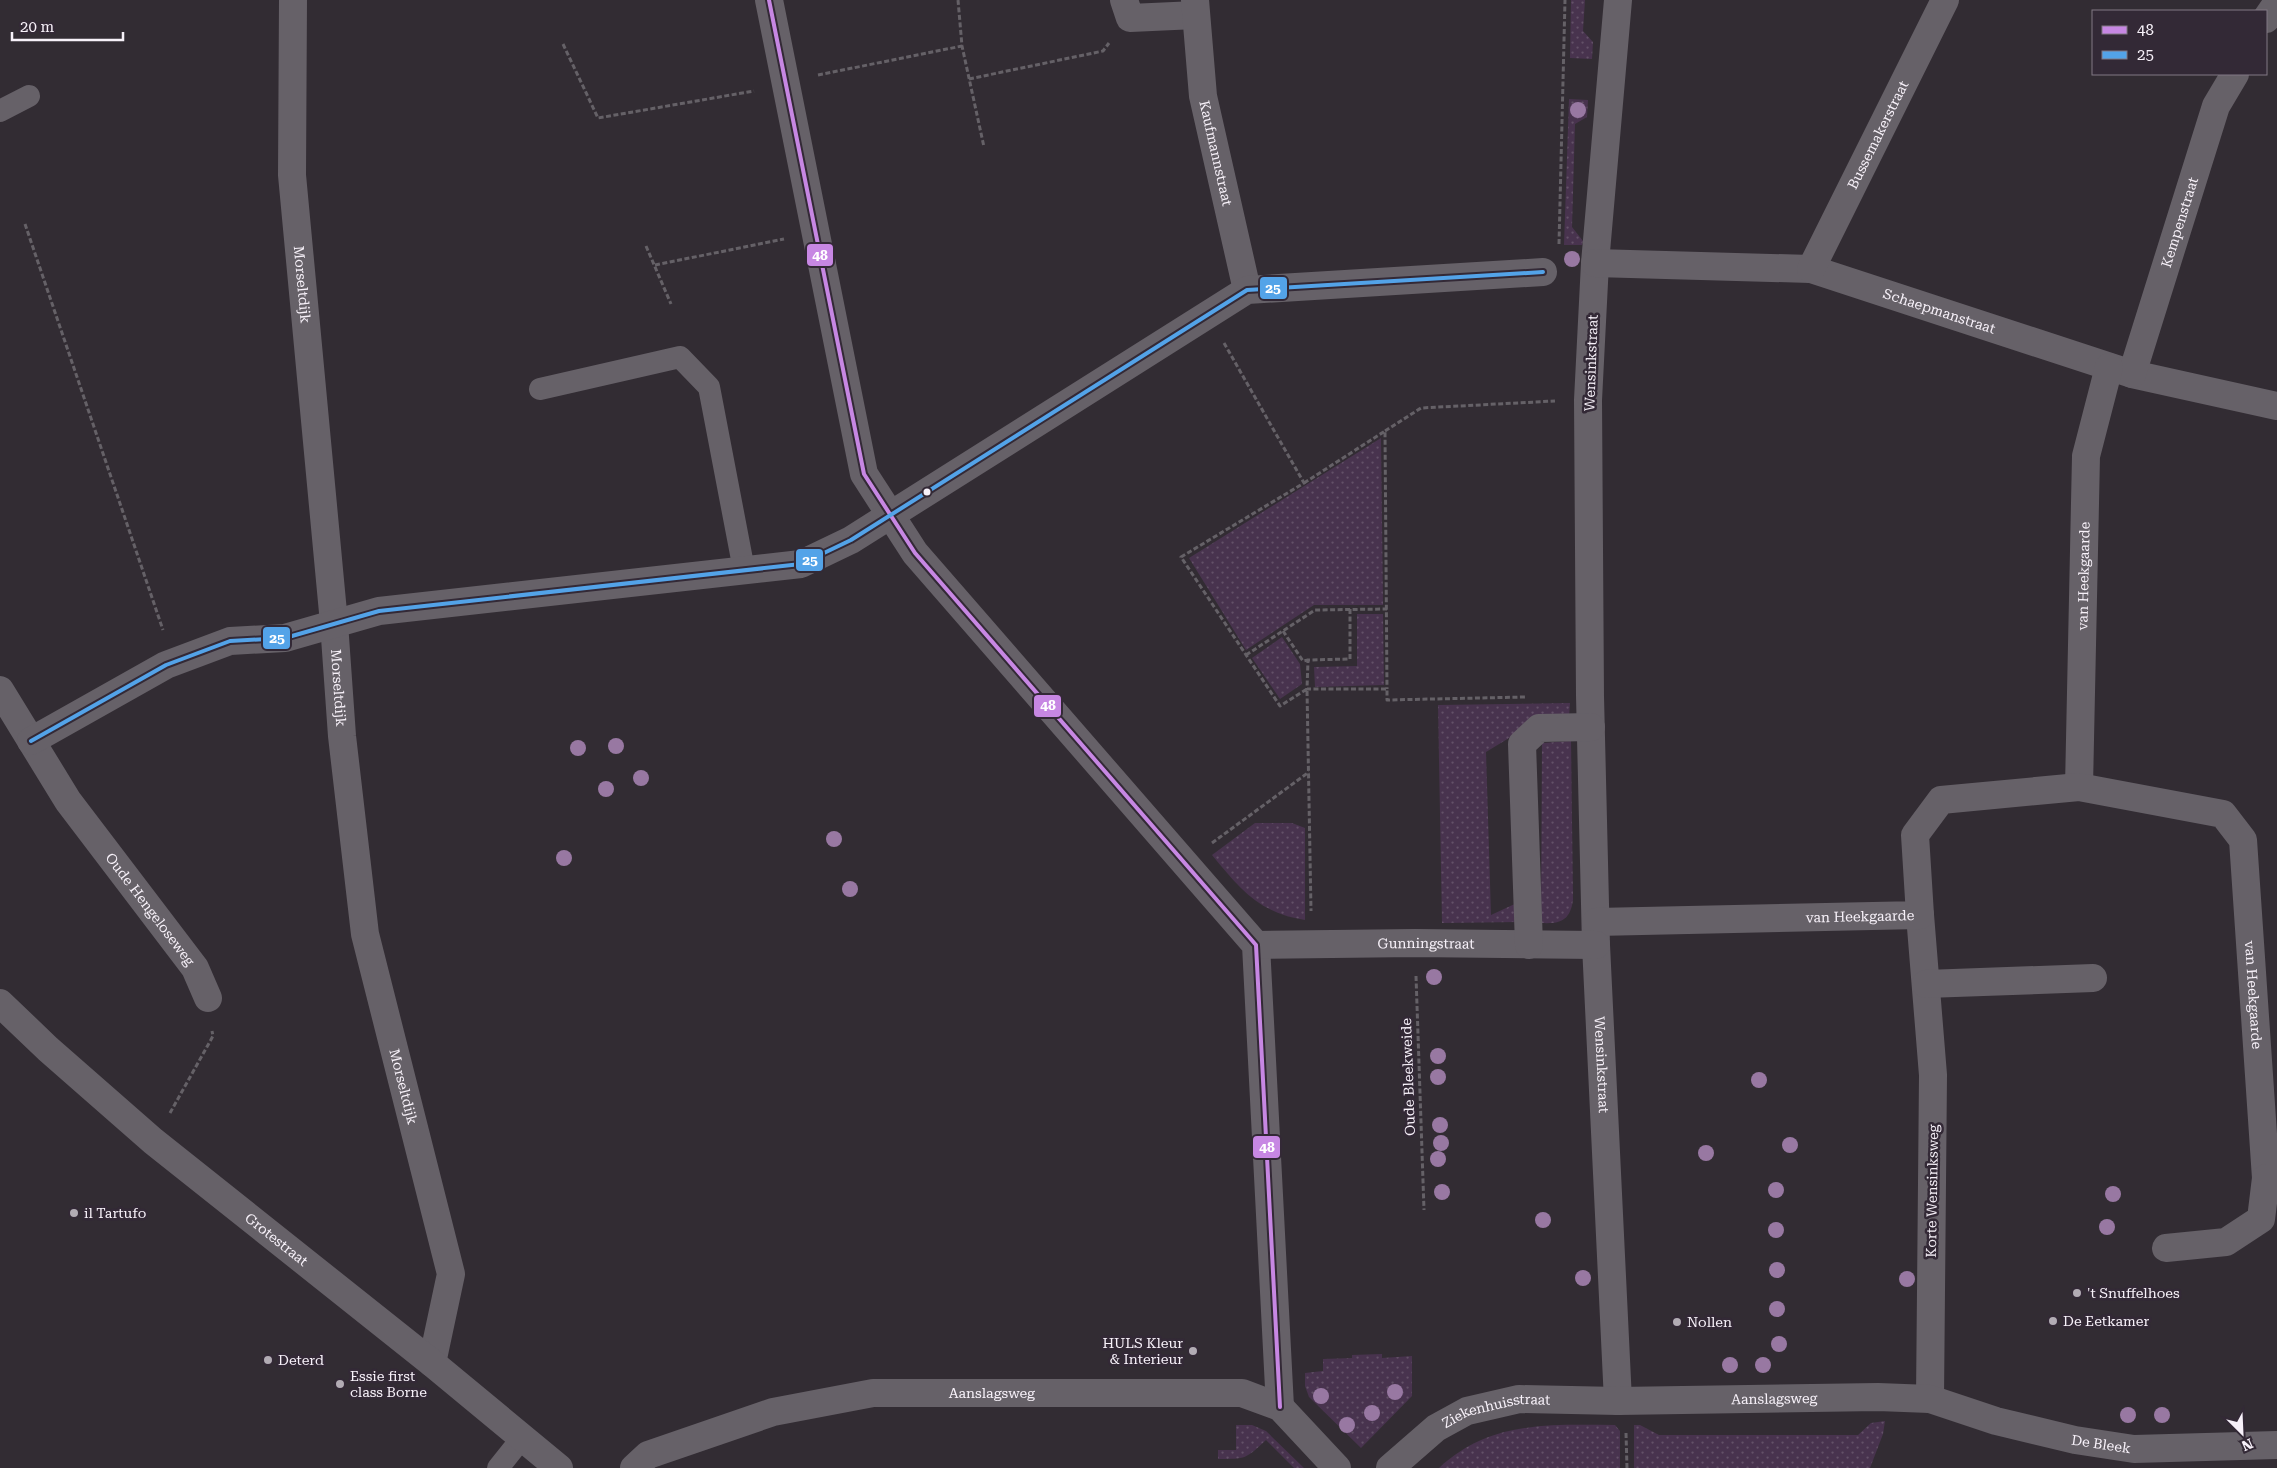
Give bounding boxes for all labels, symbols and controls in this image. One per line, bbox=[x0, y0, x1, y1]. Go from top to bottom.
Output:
scale bar bbox=[12, 10, 124, 42]
legend bbox=[2092, 10, 2267, 75]
text: 20 m bbox=[20, 18, 55, 36]
text: 48 bbox=[2137, 21, 2154, 39]
text: 25 bbox=[2137, 46, 2154, 64]
street label: Bussemakerstraat bbox=[1844, 78, 1912, 191]
street label: Kaufmannstraat bbox=[1196, 99, 1236, 208]
street label: Kempenstraat bbox=[2158, 175, 2201, 269]
line badge: 48 bbox=[806, 243, 834, 267]
street label: Morseltdijk bbox=[291, 245, 314, 324]
text: 48 bbox=[812, 247, 828, 263]
line badge: 25 bbox=[1259, 276, 1288, 300]
text: 25 bbox=[1265, 280, 1281, 296]
street label: Schaepmanstraat bbox=[1881, 285, 1997, 337]
street label: Wensinkstraat bbox=[1581, 314, 1601, 412]
unlabelled marker bbox=[922, 487, 932, 497]
street label: van Heekgaarde bbox=[2074, 521, 2093, 631]
line badge: 25 bbox=[795, 548, 824, 572]
text: 25 bbox=[802, 552, 818, 568]
line badge: 25 bbox=[262, 626, 291, 650]
text: 25 bbox=[269, 630, 285, 646]
street label: Morseltdijk bbox=[328, 649, 349, 727]
line badge: 48 bbox=[1033, 694, 1062, 718]
text: 48 bbox=[1040, 697, 1056, 713]
street label: Oude Hengeloseweg bbox=[102, 850, 198, 969]
street label: van Heekgaarde bbox=[1805, 907, 1915, 925]
street label: Gunningstraat bbox=[1377, 935, 1475, 952]
street label: van Heekgaarde bbox=[2242, 940, 2265, 1050]
street label: Wensinkstraat bbox=[1591, 1016, 1612, 1113]
street label: Oude Bleekweide bbox=[1398, 1018, 1418, 1136]
street label: Morseltdijk bbox=[386, 1047, 421, 1126]
street label: Korte Wensinksweg bbox=[1923, 1124, 1941, 1258]
line badge: 48 bbox=[1252, 1135, 1281, 1159]
text: 48 bbox=[1259, 1139, 1275, 1155]
place label: il Tartufo bbox=[84, 1205, 146, 1221]
marker: il Tartufo bbox=[68, 1207, 80, 1219]
street label: Grotestraat bbox=[242, 1210, 311, 1269]
place label: 't Snuffelhoes bbox=[2087, 1285, 2180, 1301]
marker: 't Snuffelhoes bbox=[2071, 1287, 2083, 1299]
place label: De Eetkamer bbox=[2063, 1313, 2149, 1329]
place label: Nollen bbox=[1687, 1314, 1732, 1330]
marker: De Eetkamer bbox=[2047, 1315, 2059, 1327]
marker: Nollen bbox=[1671, 1316, 1683, 1328]
place label: HULS Kleur & Interieur bbox=[1102, 1335, 1183, 1367]
marker: HULS Kleur & Interieur bbox=[1187, 1345, 1199, 1357]
place label: Deterd bbox=[278, 1352, 324, 1368]
marker: Deterd bbox=[262, 1354, 274, 1366]
place label: Essie first class Borne bbox=[350, 1368, 427, 1400]
marker: Essie first class Borne bbox=[334, 1378, 346, 1390]
street label: Aanslagsweg bbox=[949, 1385, 1035, 1401]
street label: Aanslagsweg bbox=[1731, 1390, 1818, 1407]
street label: Ziekenhuisstraat bbox=[1439, 1391, 1551, 1431]
north arrow bbox=[2217, 1408, 2267, 1458]
street label: De Bleek bbox=[2070, 1432, 2132, 1456]
text: N bbox=[2239, 1435, 2255, 1454]

